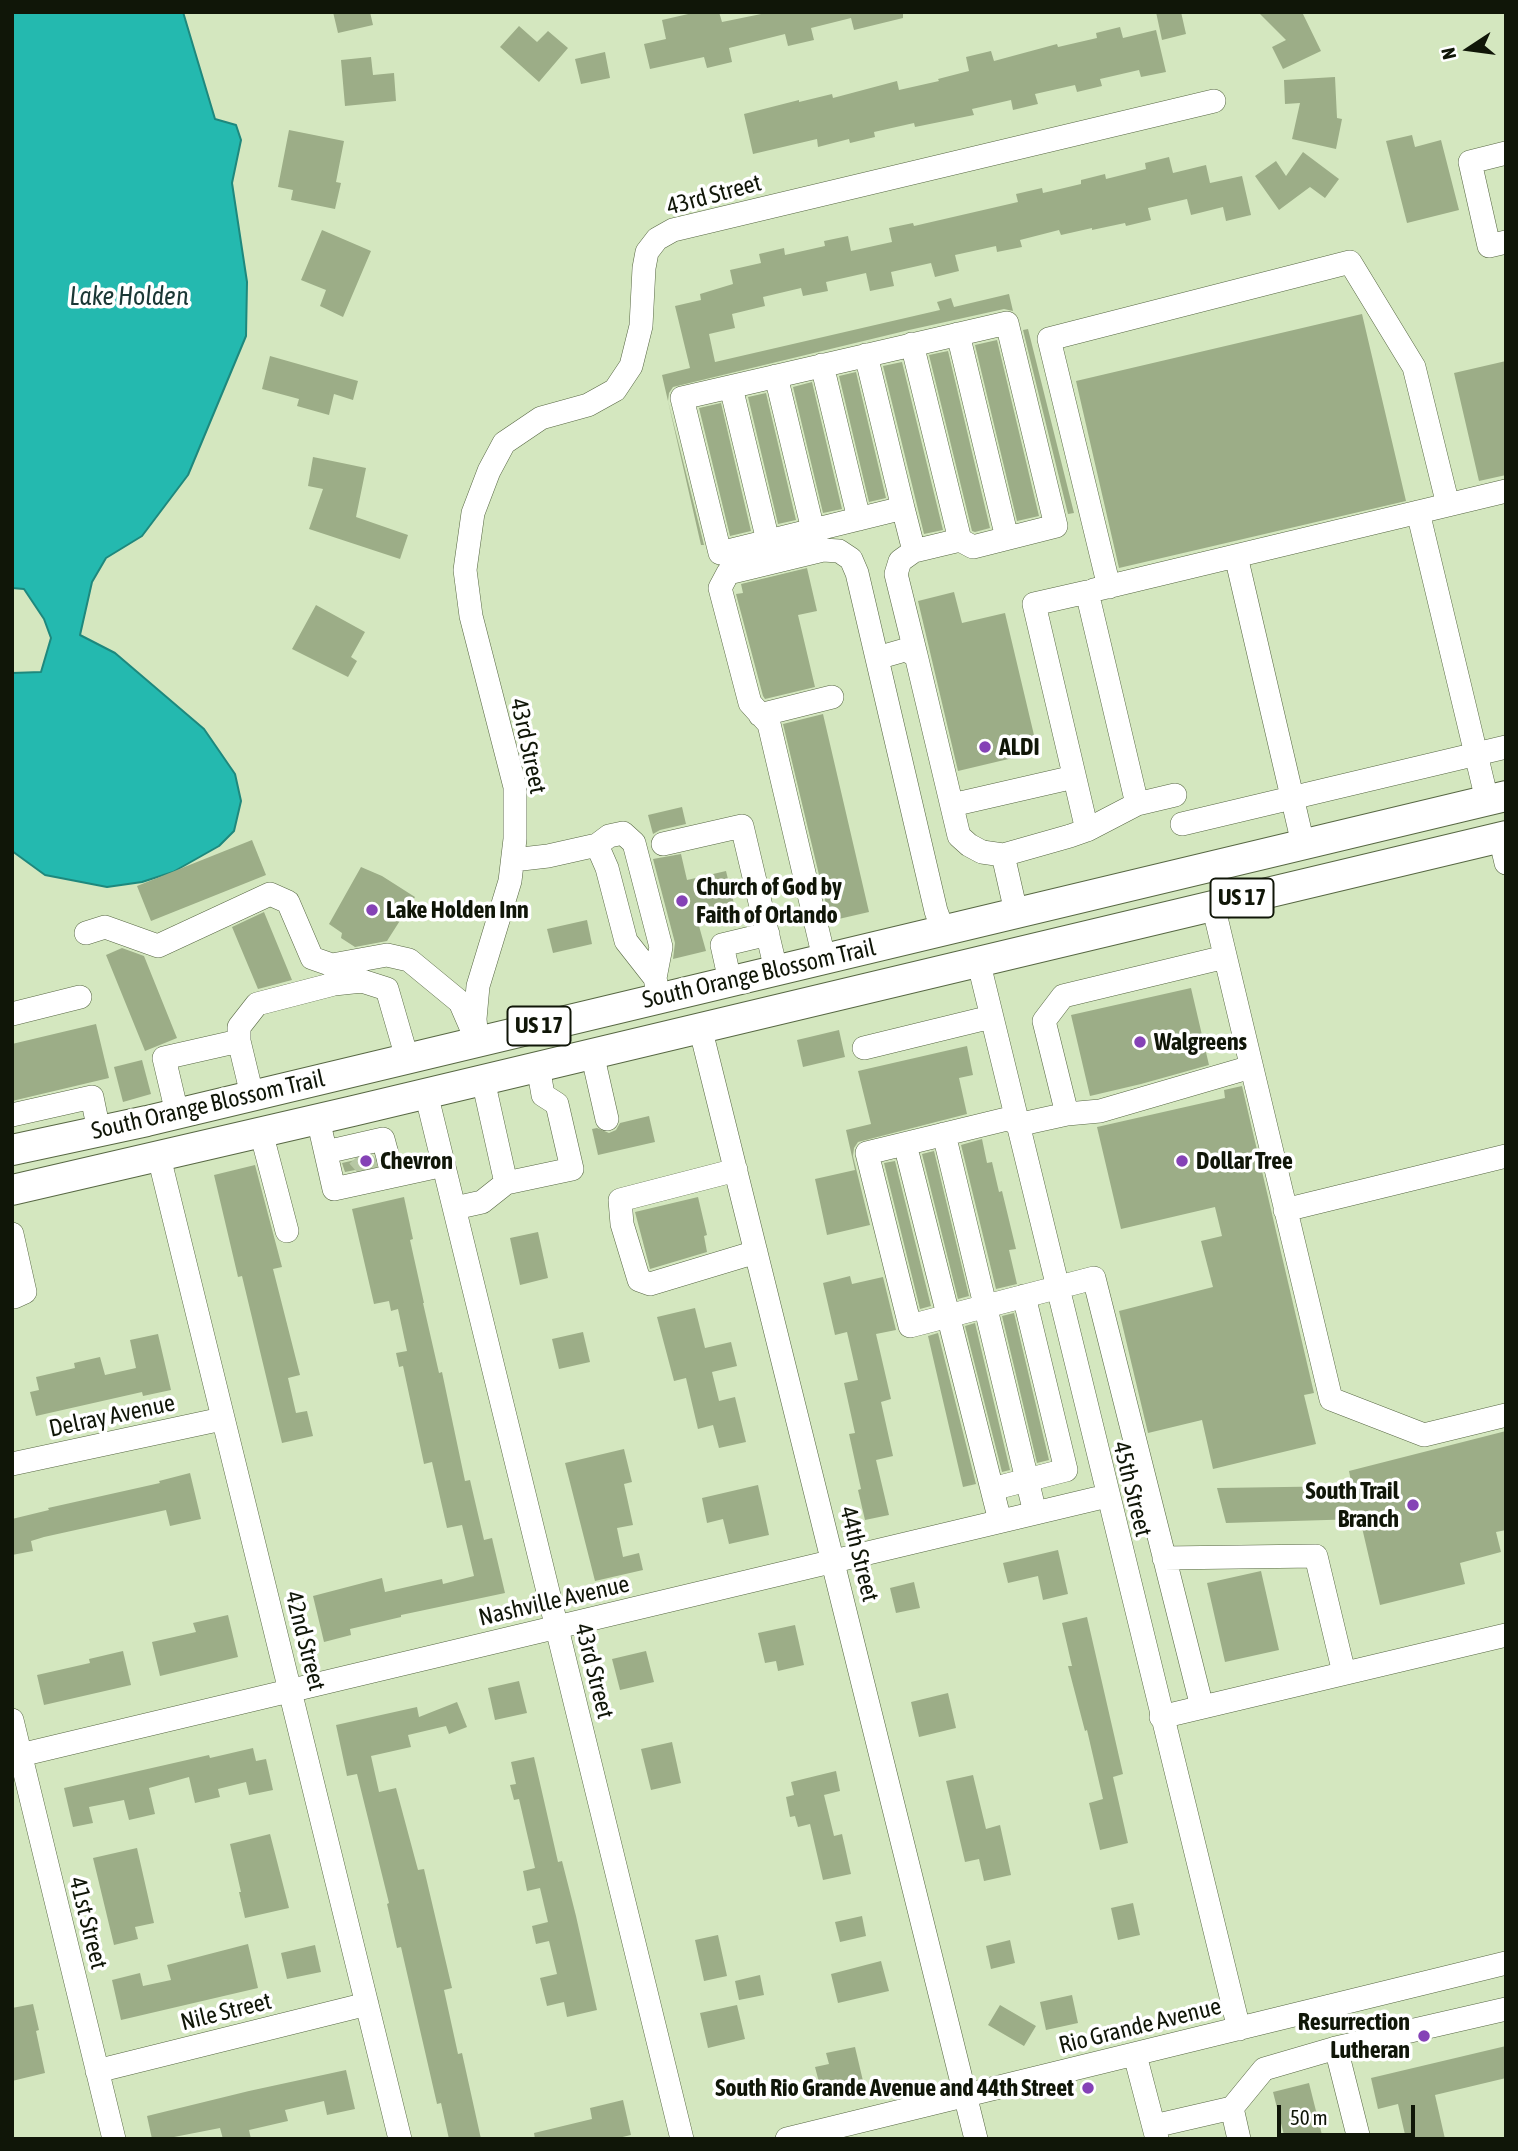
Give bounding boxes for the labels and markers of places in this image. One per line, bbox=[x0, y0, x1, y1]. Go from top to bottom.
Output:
place label: ALDI bbox=[999, 733, 1040, 761]
marker: ALDI bbox=[977, 739, 993, 755]
place label: Church of God by Faith of Orlando bbox=[696, 873, 842, 929]
marker: Church of God by Faith of Orlando bbox=[674, 893, 690, 909]
place label: Lake Holden Inn bbox=[386, 896, 529, 924]
marker: Lake Holden Inn bbox=[364, 902, 380, 918]
place label: Walgreens bbox=[1154, 1028, 1247, 1056]
marker: Walgreens bbox=[1132, 1034, 1148, 1050]
place label: Chevron bbox=[380, 1147, 453, 1175]
place label: Dollar Tree bbox=[1196, 1147, 1293, 1175]
marker: Chevron bbox=[358, 1153, 374, 1169]
marker: Dollar Tree bbox=[1174, 1153, 1190, 1169]
place label: South Trail Branch bbox=[1305, 1477, 1399, 1533]
marker: South Trail Branch bbox=[1405, 1497, 1421, 1513]
place label: Resurrection Lutheran bbox=[1298, 2008, 1410, 2064]
marker: Resurrection Lutheran bbox=[1416, 2028, 1432, 2044]
place label: South Rio Grande Avenue and 44th Street bbox=[715, 2074, 1074, 2102]
marker: South Rio Grande Avenue and 44th Street bbox=[1080, 2080, 1096, 2096]

